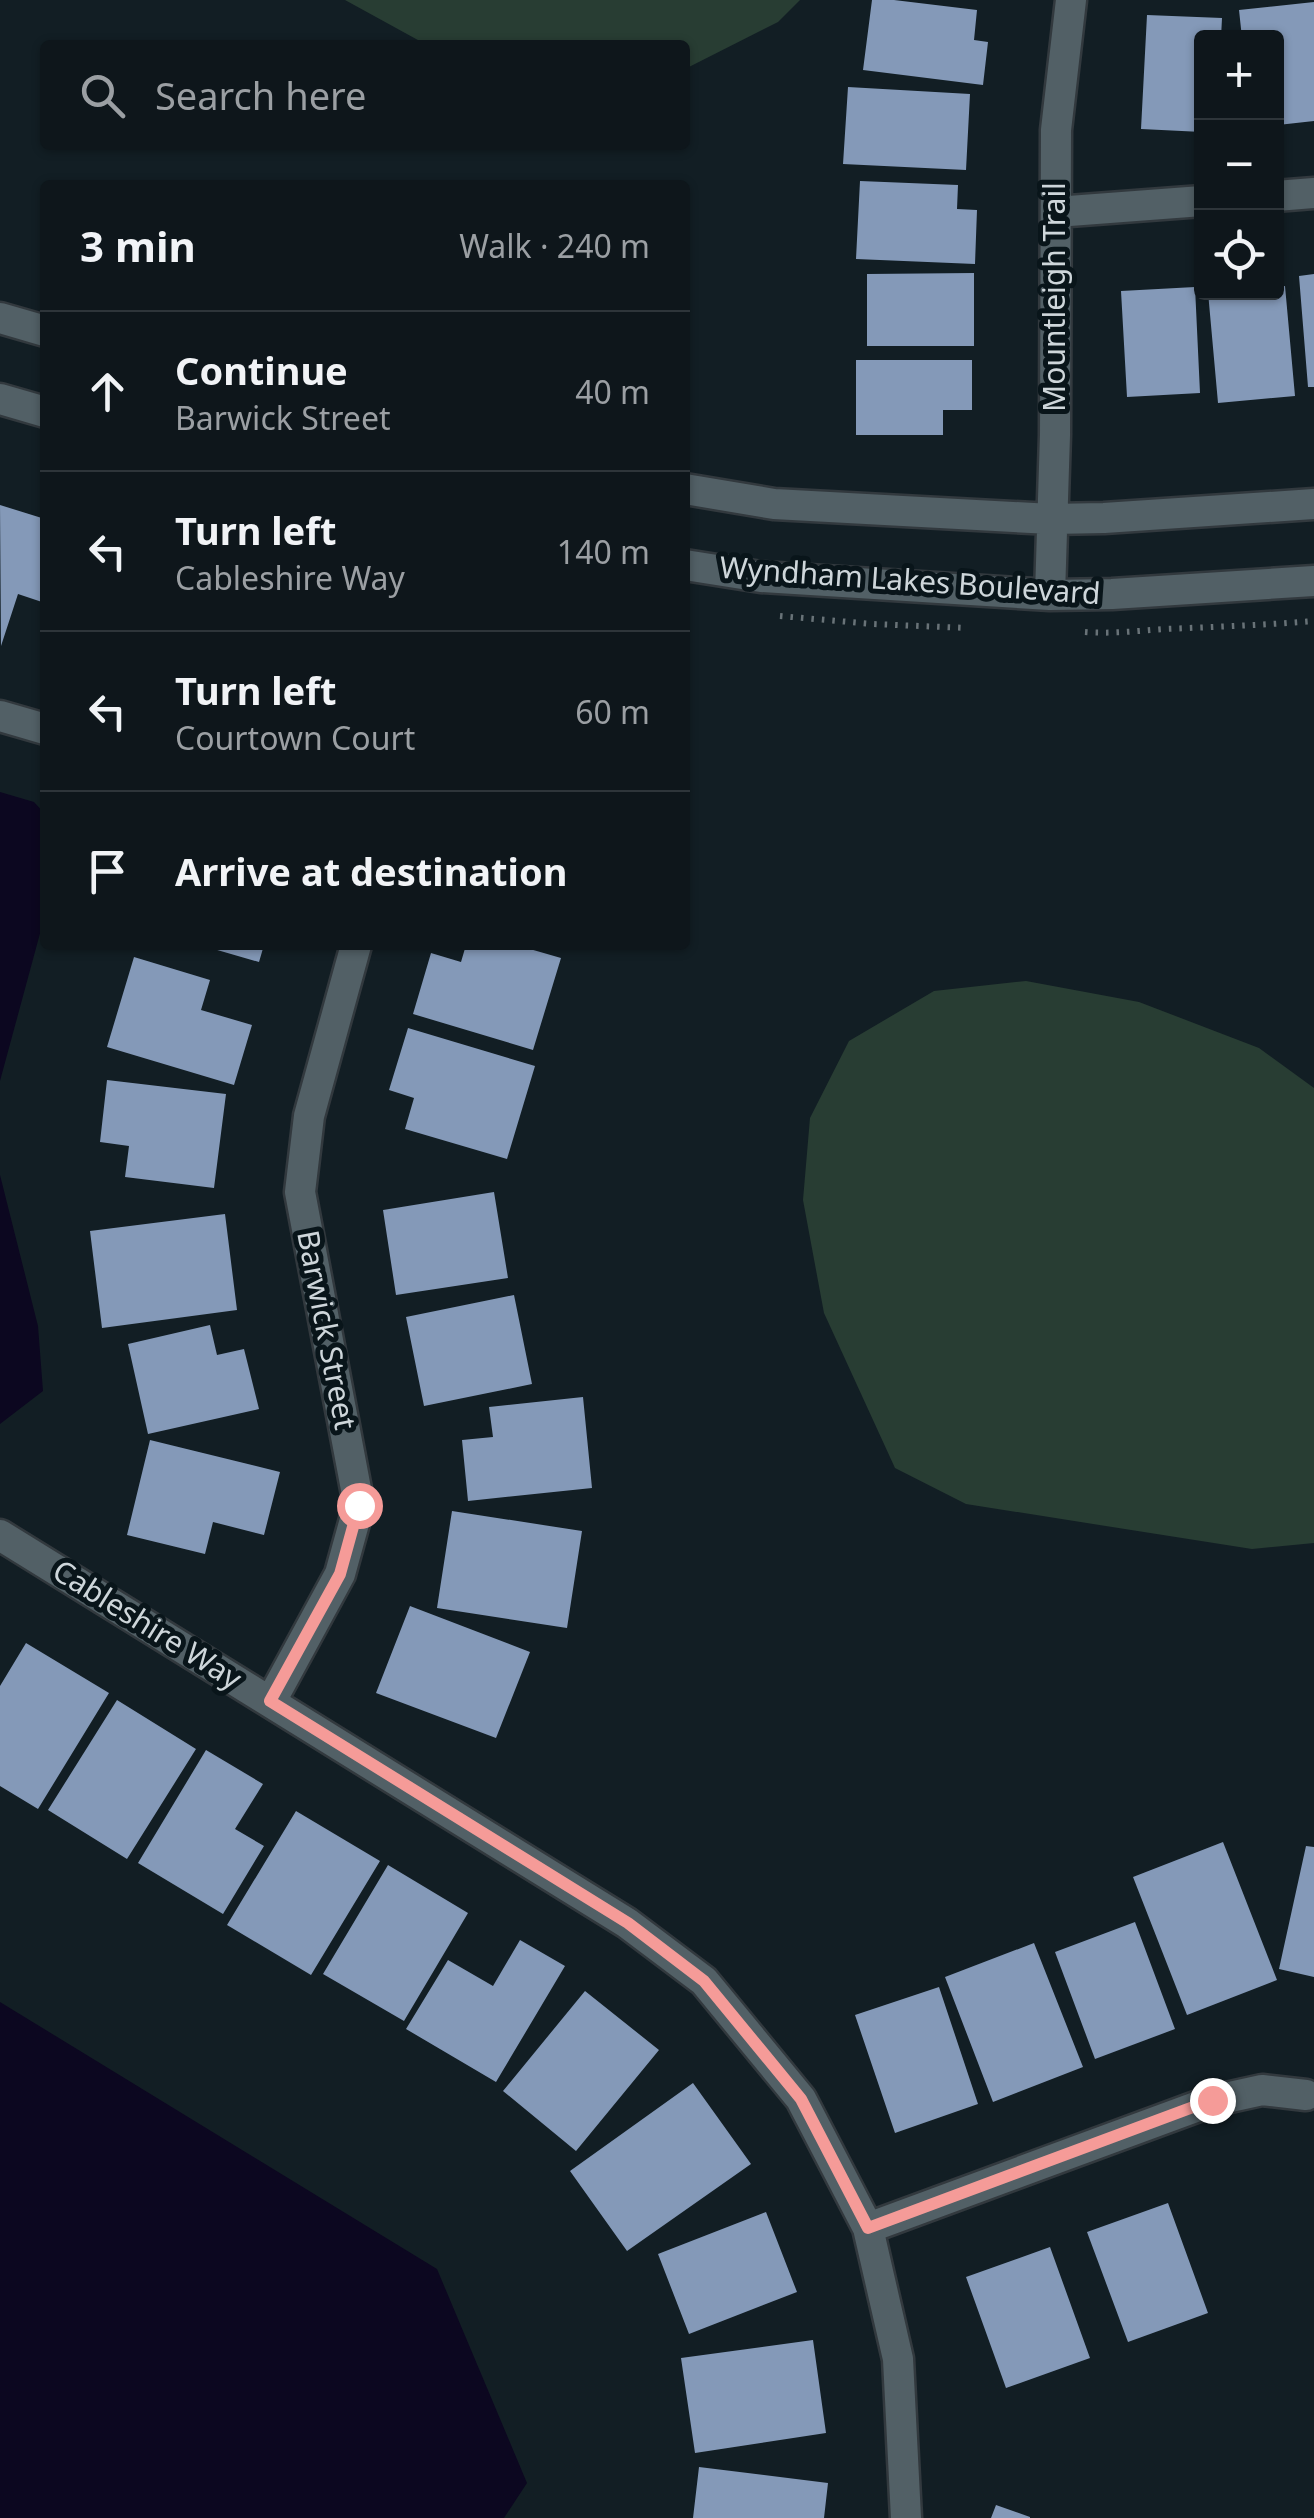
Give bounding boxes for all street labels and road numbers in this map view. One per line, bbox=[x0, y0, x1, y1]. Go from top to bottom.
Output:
street label: Mountleigh Trail bbox=[1033, 182, 1074, 412]
street label: Wyndham Lakes Boulevard bbox=[718, 546, 1102, 613]
street label: Barwick Street bbox=[288, 1227, 367, 1433]
street label: Cableshire Way bbox=[46, 1549, 251, 1699]

